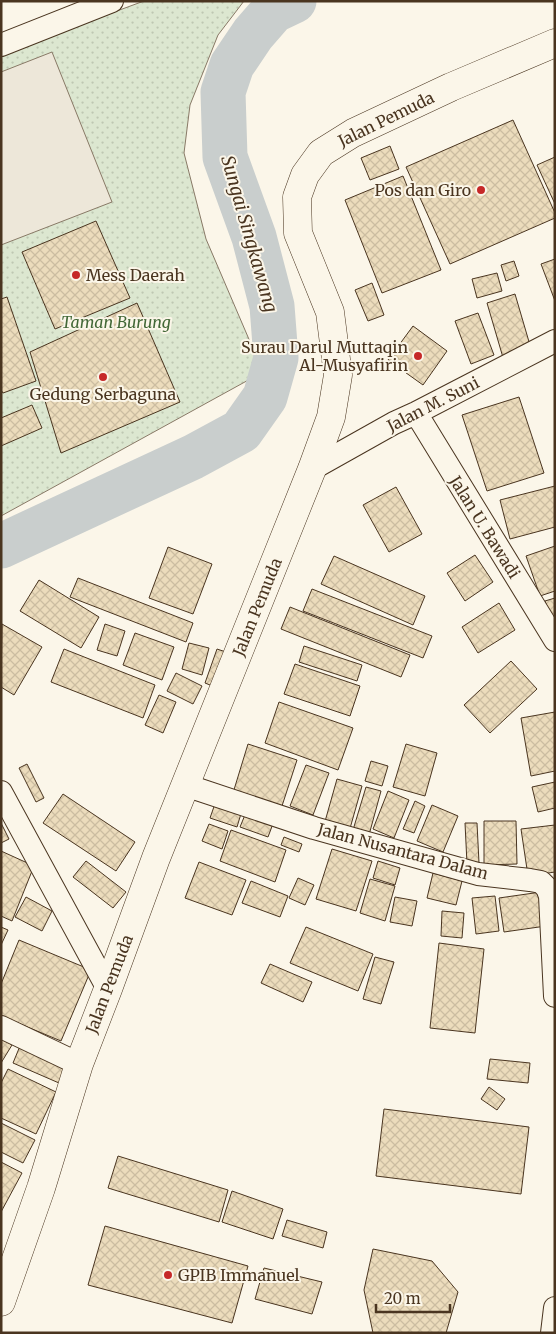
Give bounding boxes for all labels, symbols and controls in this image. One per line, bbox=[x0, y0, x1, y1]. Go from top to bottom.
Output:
street label: Jalan Pemuda bbox=[334, 87, 438, 151]
water label: Sungai Singkawang bbox=[216, 153, 283, 315]
place label: Pos dan Giro bbox=[375, 180, 471, 200]
marker: Pos dan Giro bbox=[475, 184, 487, 196]
place label: Mess Daerah bbox=[86, 265, 185, 285]
marker: Mess Daerah bbox=[70, 269, 82, 281]
park label: Taman Burung bbox=[61, 312, 171, 332]
place label: Surau Darul Muttaqin Al-Musyafirin bbox=[241, 337, 408, 375]
marker: Surau Darul Muttaqin Al-Musyafirin bbox=[412, 350, 424, 362]
marker: Gedung Serbaguna bbox=[97, 371, 109, 383]
street label: Jalan M. Suni bbox=[383, 372, 482, 436]
place label: Gedung Serbaguna bbox=[30, 384, 177, 404]
street label: Jalan U. Bawadi bbox=[445, 471, 525, 582]
street label: Jalan Pemuda bbox=[228, 555, 286, 660]
street label: Jalan Nusantara Dalam bbox=[315, 818, 491, 883]
street label: Jalan Pemuda bbox=[81, 931, 137, 1037]
place label: GPIB Immanuel bbox=[178, 1265, 300, 1285]
marker: GPIB Immanuel bbox=[162, 1269, 174, 1281]
scale bar bbox=[376, 1282, 450, 1314]
text: 20 m bbox=[384, 1289, 421, 1308]

